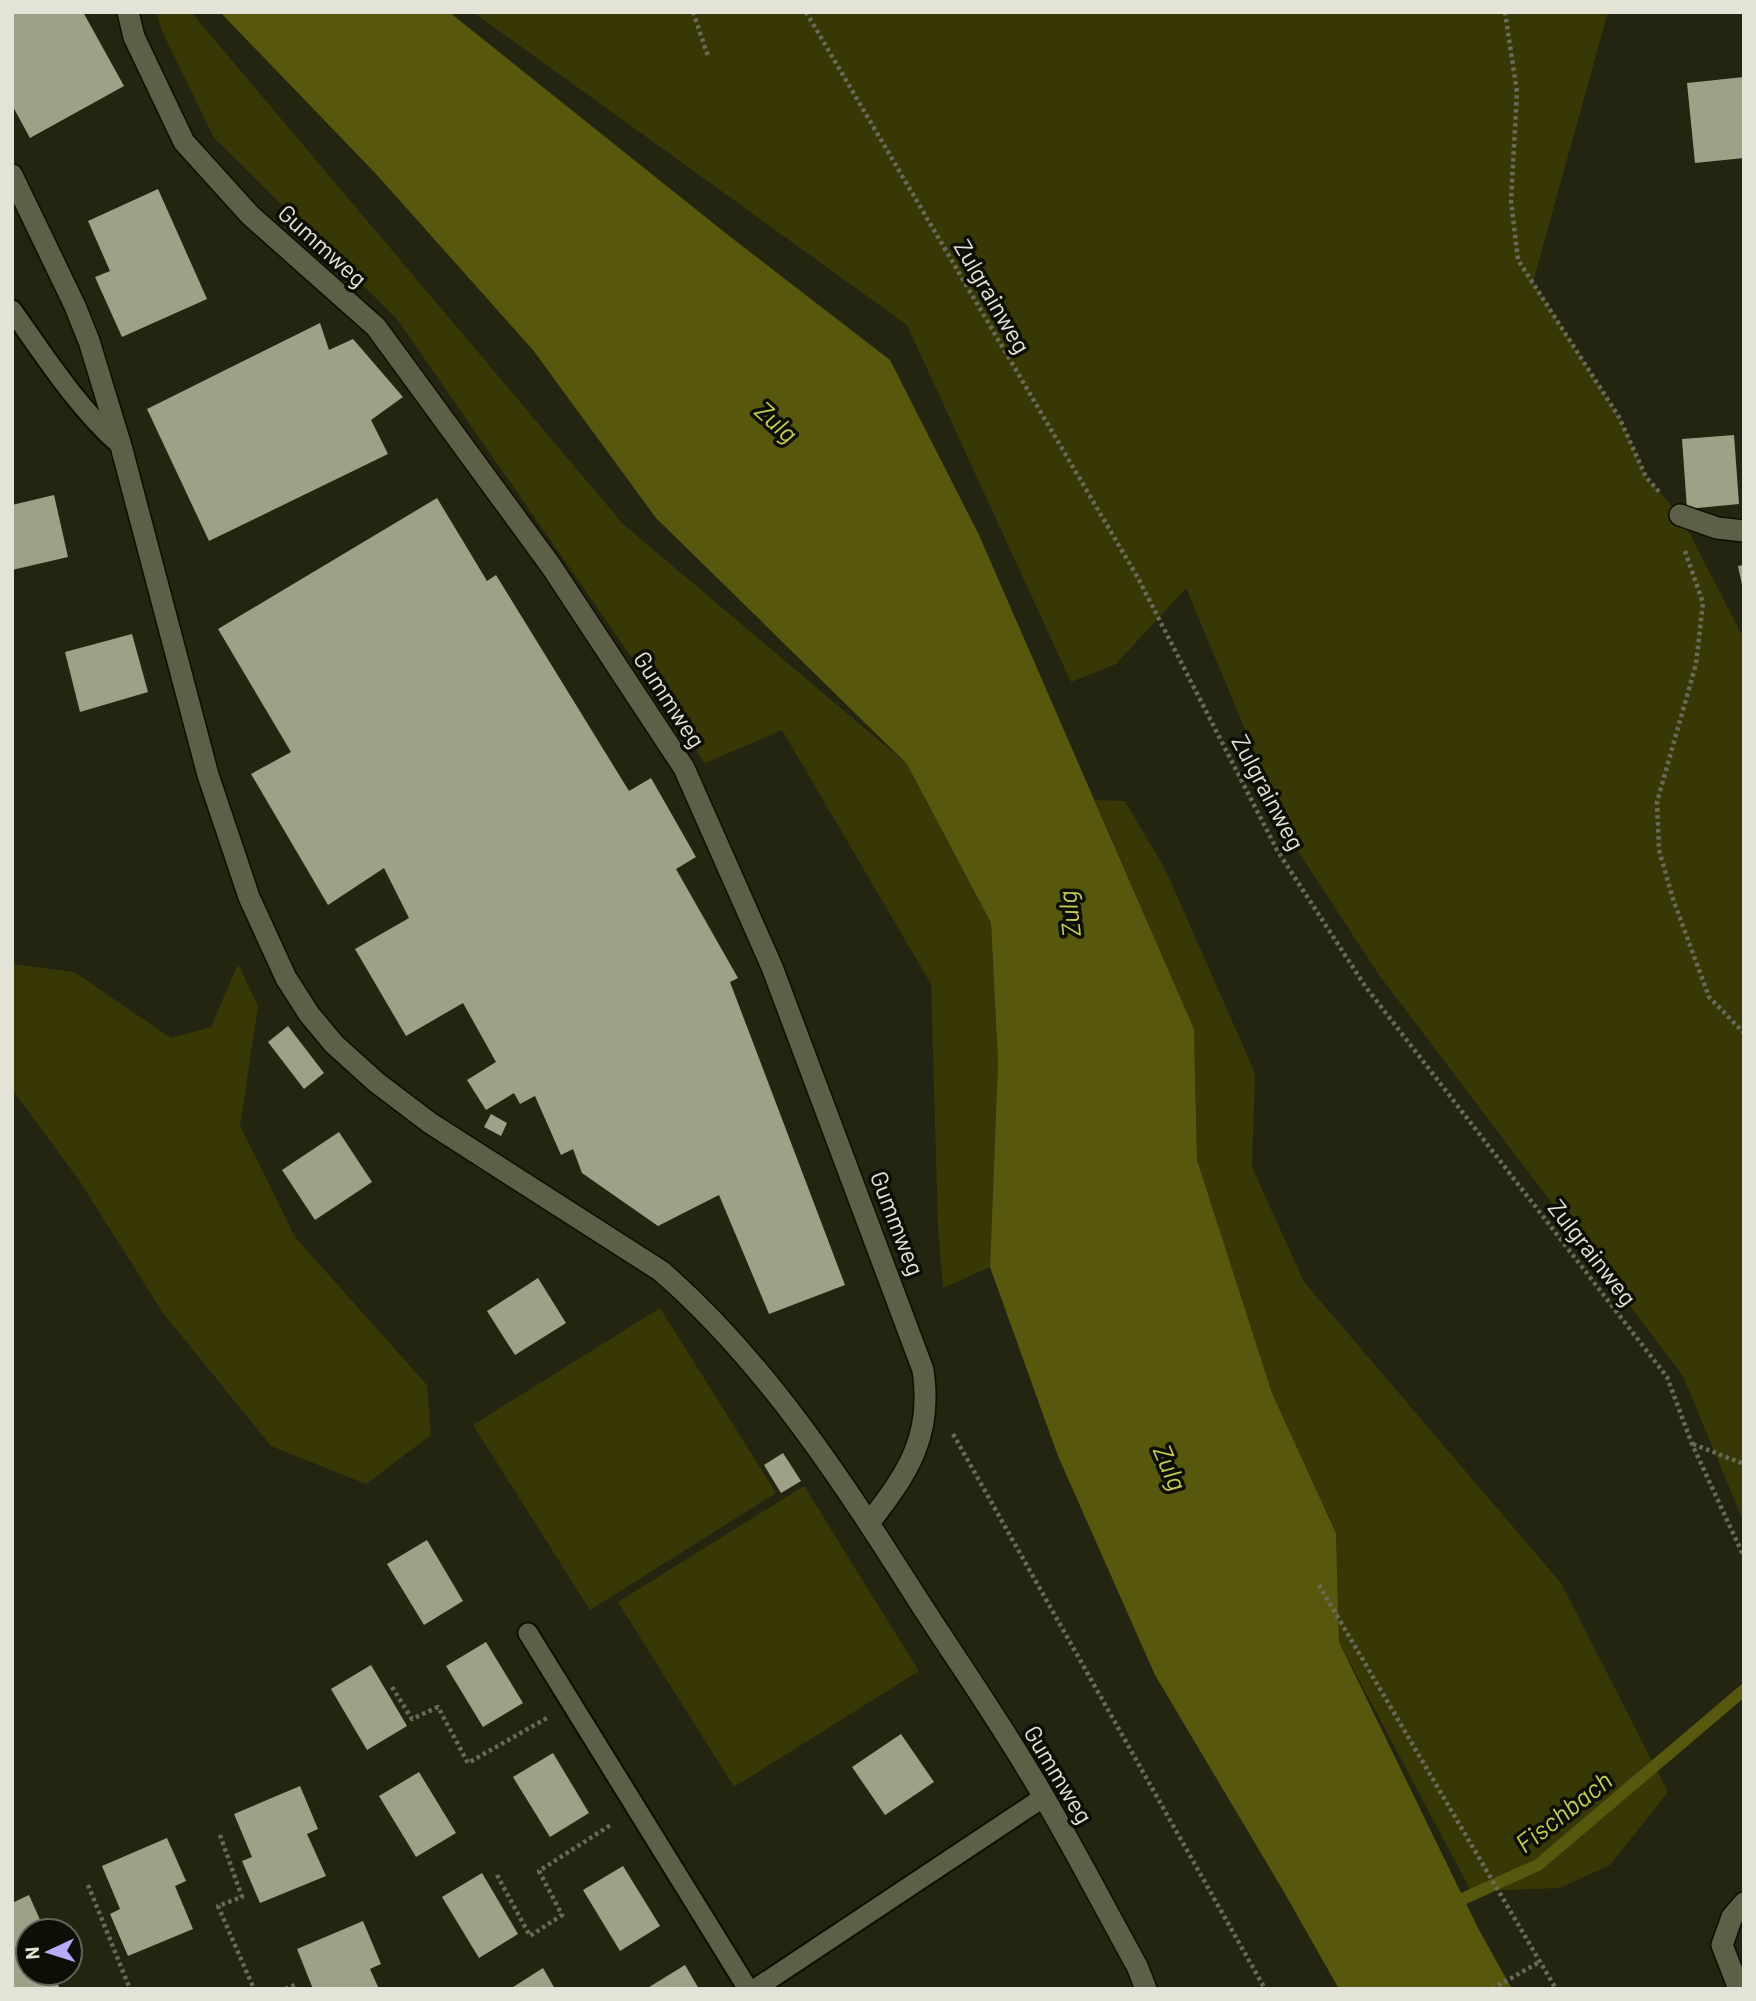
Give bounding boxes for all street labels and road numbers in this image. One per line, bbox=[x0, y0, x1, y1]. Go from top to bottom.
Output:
street label: Gummweg bbox=[273, 198, 373, 292]
street label: Zulgrainweg bbox=[949, 234, 1037, 358]
street label: Gummweg bbox=[628, 645, 712, 753]
street label: Zulgrainweg bbox=[1226, 729, 1312, 855]
street label: Gummweg bbox=[865, 1167, 931, 1279]
street label: Zulgrainweg bbox=[1543, 1193, 1643, 1311]
street label: Gummweg bbox=[1018, 1720, 1100, 1828]

